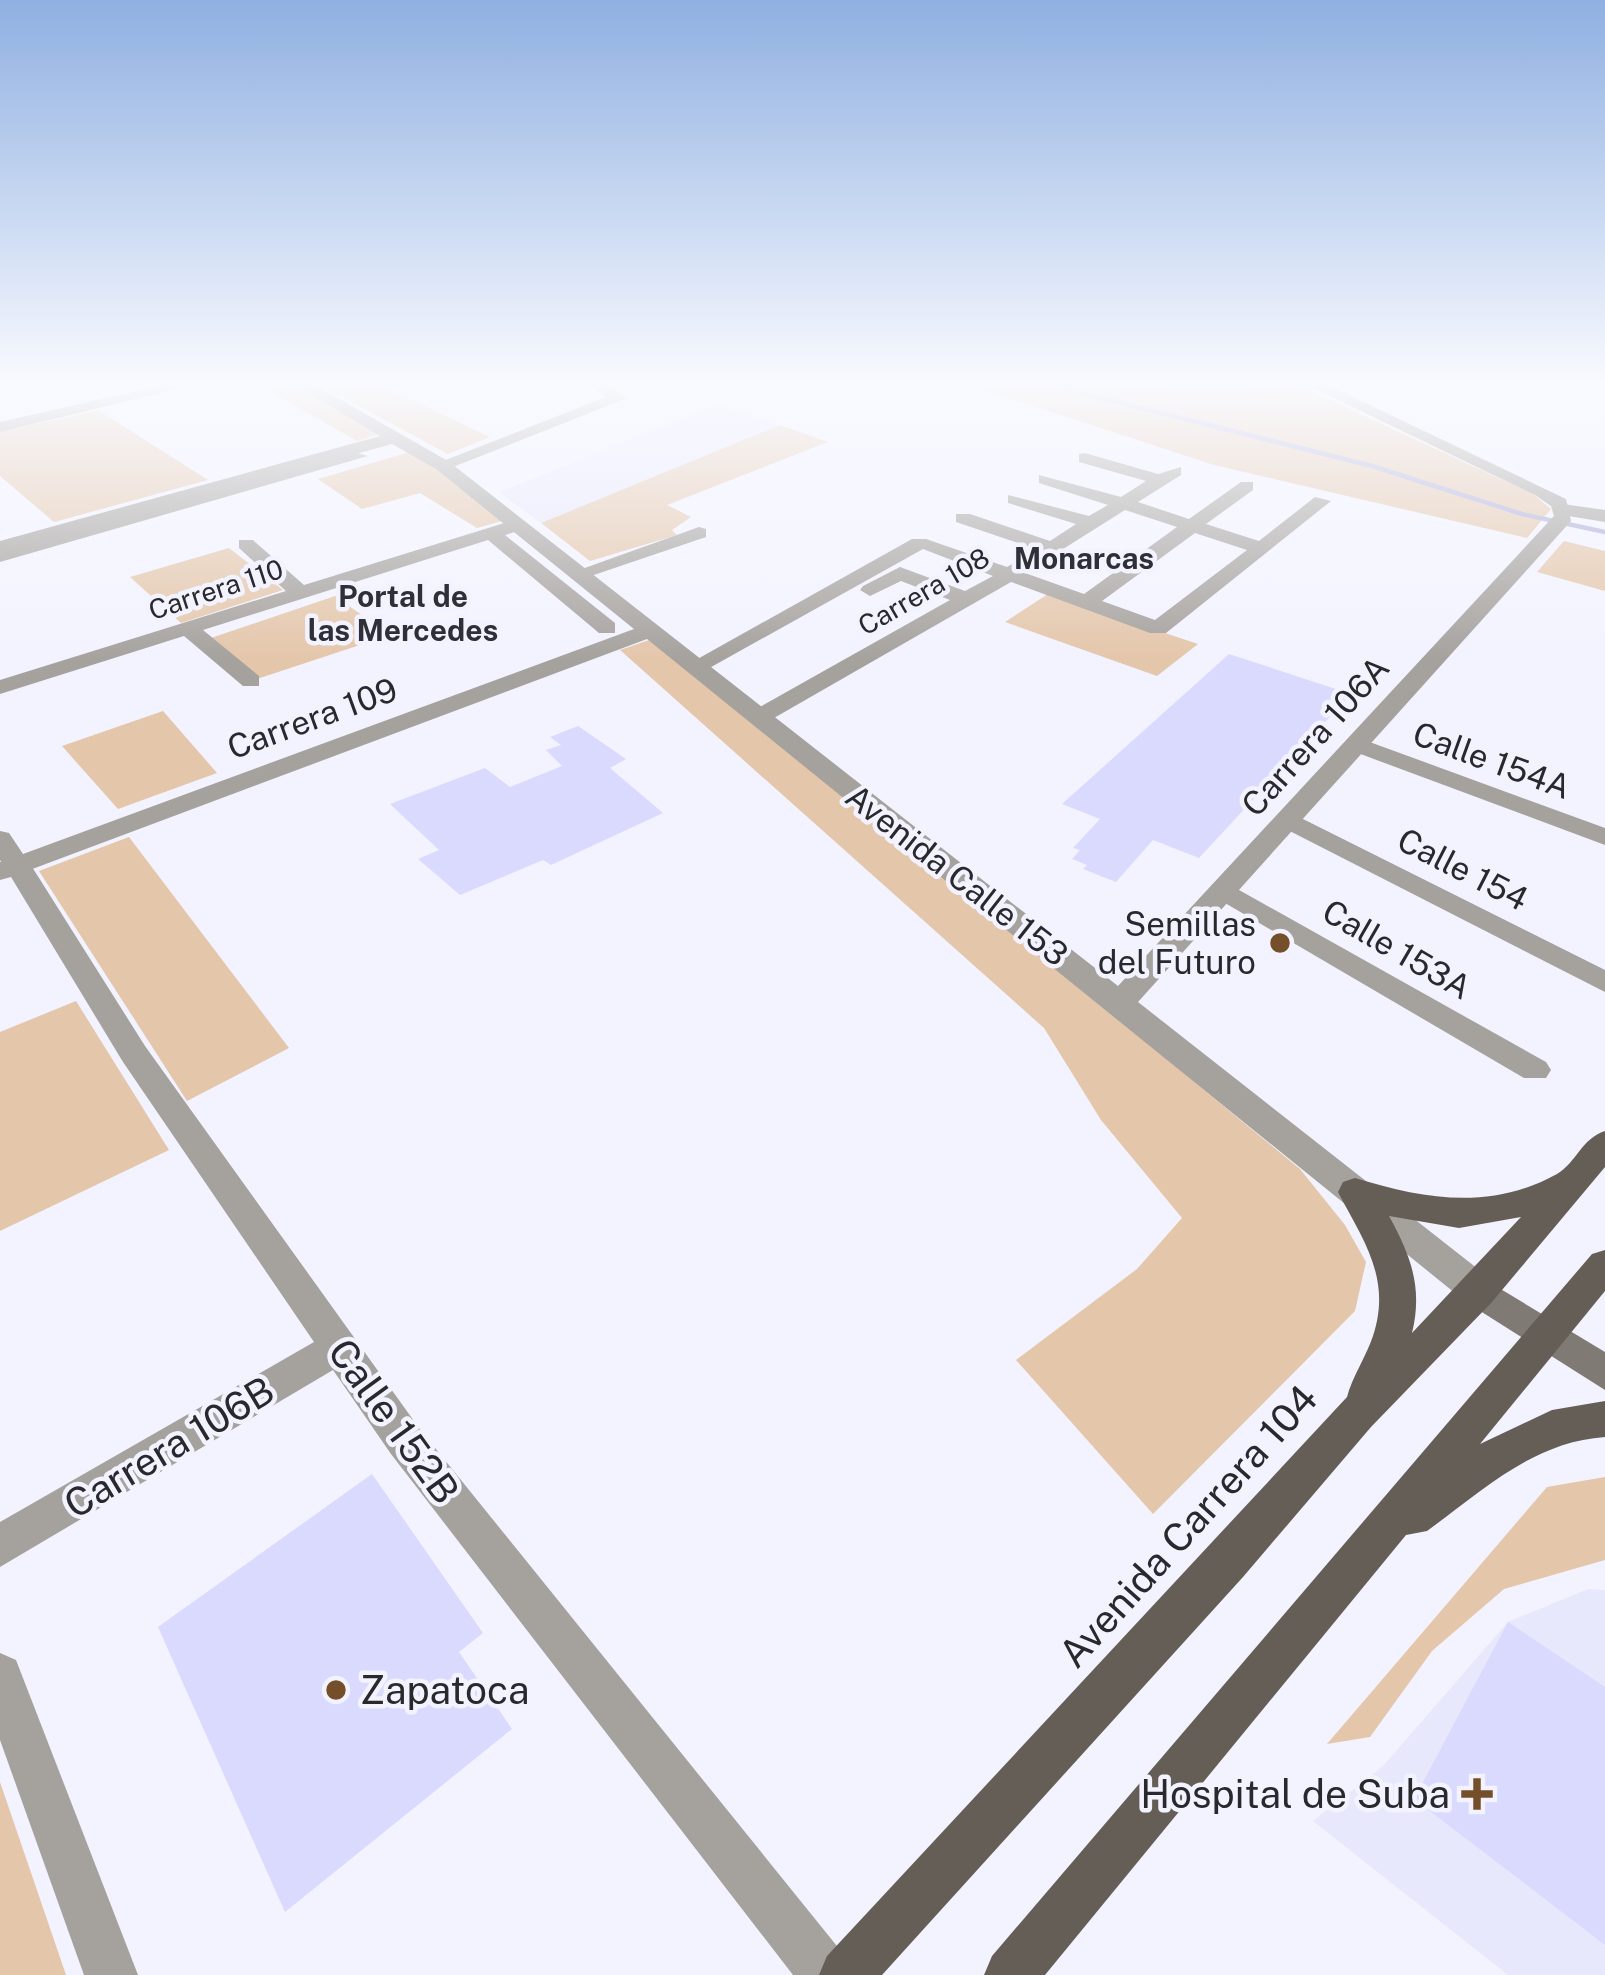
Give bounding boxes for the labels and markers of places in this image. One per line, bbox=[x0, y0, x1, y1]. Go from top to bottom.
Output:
place label: Semillas del Futuro bbox=[1098, 905, 1256, 981]
marker: Semillas del Futuro bbox=[1267, 930, 1293, 956]
place label: Zapatoca bbox=[360, 1667, 530, 1713]
marker: Zapatoca bbox=[323, 1677, 349, 1703]
place label: Hospital de Suba bbox=[1140, 1771, 1450, 1817]
marker: Hospital de Suba bbox=[1461, 1778, 1493, 1810]

